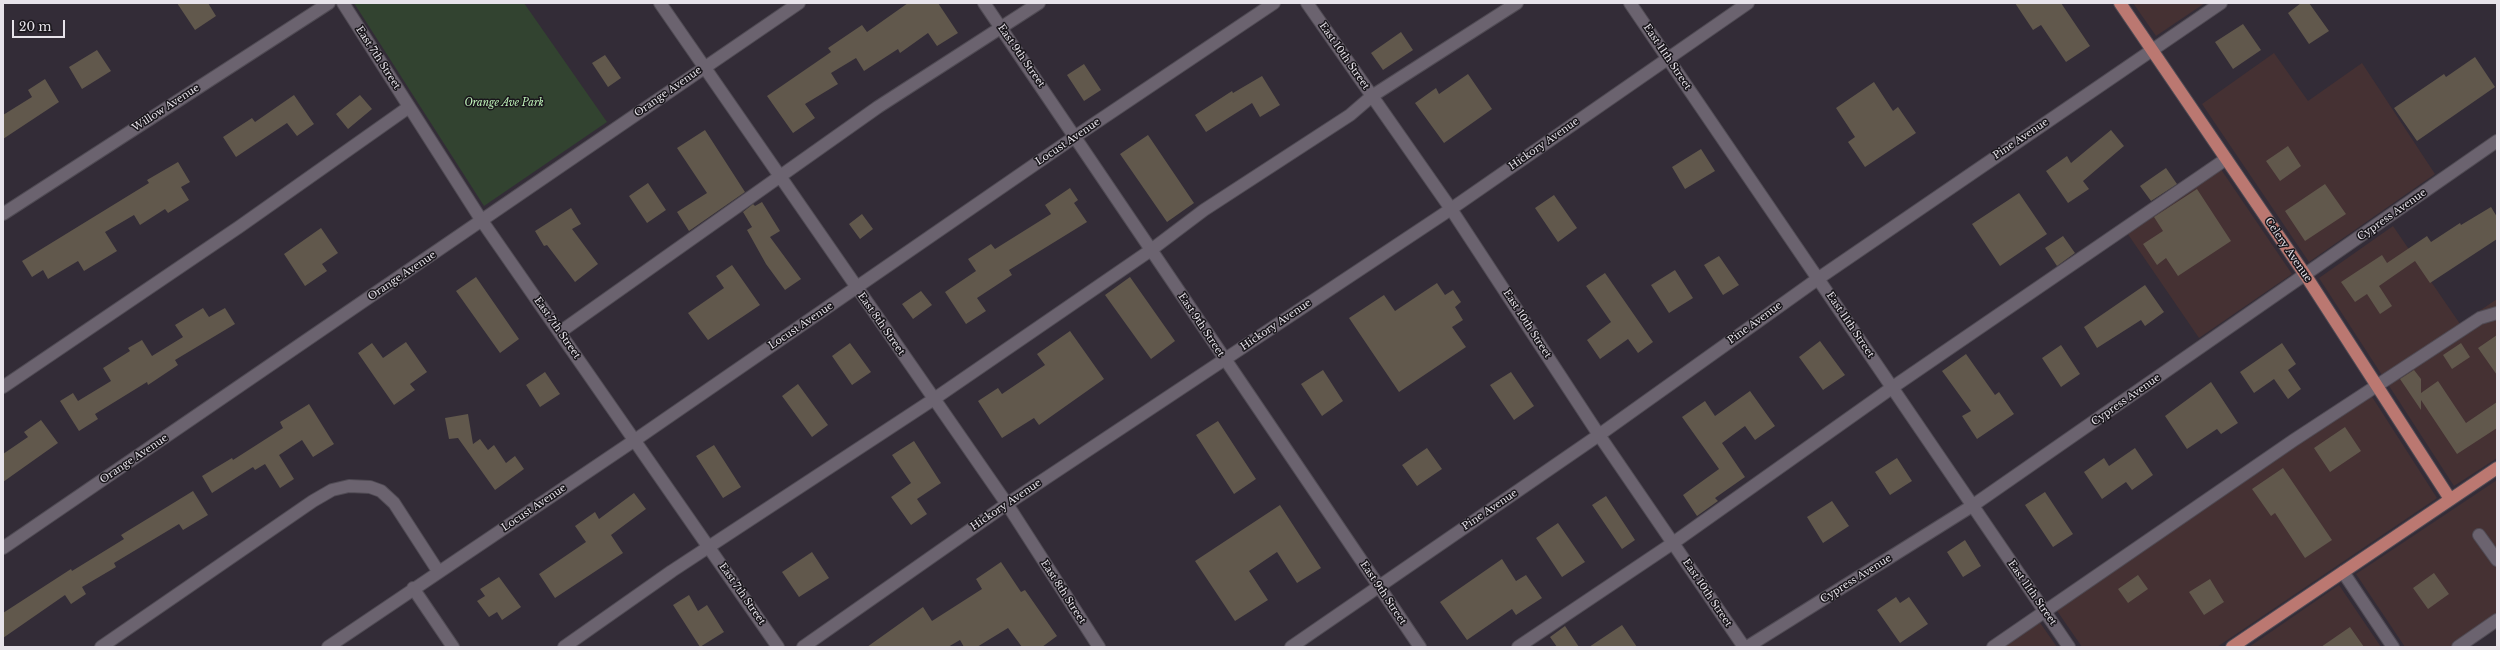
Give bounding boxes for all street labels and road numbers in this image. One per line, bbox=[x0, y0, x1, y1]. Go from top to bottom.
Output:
street label: East 10th Street bbox=[1316, 20, 1372, 92]
street label: East 9th Street bbox=[995, 22, 1047, 90]
street label: East 11th Street bbox=[1641, 22, 1693, 92]
street label: East 7th Street bbox=[353, 24, 403, 92]
street label: Orange Avenue bbox=[632, 64, 704, 120]
street label: Willow Avenue bbox=[130, 82, 202, 134]
street label: Hickory Avenue bbox=[1507, 115, 1581, 173]
street label: Locust Avenue bbox=[1033, 116, 1103, 168]
street label: Pine Avenue bbox=[1991, 116, 2051, 162]
street label: Cypress Avenue bbox=[2355, 187, 2429, 243]
street label: Celery Avenue bbox=[2262, 216, 2314, 284]
street label: Orange Avenue bbox=[366, 249, 438, 303]
street label: East 10th Street bbox=[1500, 288, 1554, 360]
street label: East 8th Street bbox=[855, 290, 907, 358]
street label: East 11th Street bbox=[1824, 290, 1876, 360]
street label: East 9th Street bbox=[1175, 291, 1227, 359]
street label: East 7th Street bbox=[531, 295, 583, 361]
street label: Hickory Avenue bbox=[1238, 297, 1314, 353]
street label: Pine Avenue bbox=[1726, 299, 1784, 347]
street label: Locust Avenue bbox=[766, 300, 836, 352]
street label: Cypress Avenue bbox=[2089, 372, 2163, 428]
street label: Orange Avenue bbox=[98, 432, 170, 486]
street label: Hickory Avenue bbox=[968, 477, 1044, 533]
street label: Locust Avenue bbox=[499, 482, 569, 534]
street label: Pine Avenue bbox=[1460, 487, 1520, 533]
street label: Cypress Avenue bbox=[1818, 552, 1894, 606]
street label: East 10th Street bbox=[1680, 557, 1734, 629]
street label: East 8th Street bbox=[1038, 558, 1088, 626]
street label: East 11th Street bbox=[2005, 558, 2059, 628]
street label: East 9th Street bbox=[1357, 559, 1409, 627]
street label: East 7th Street bbox=[716, 561, 768, 627]

